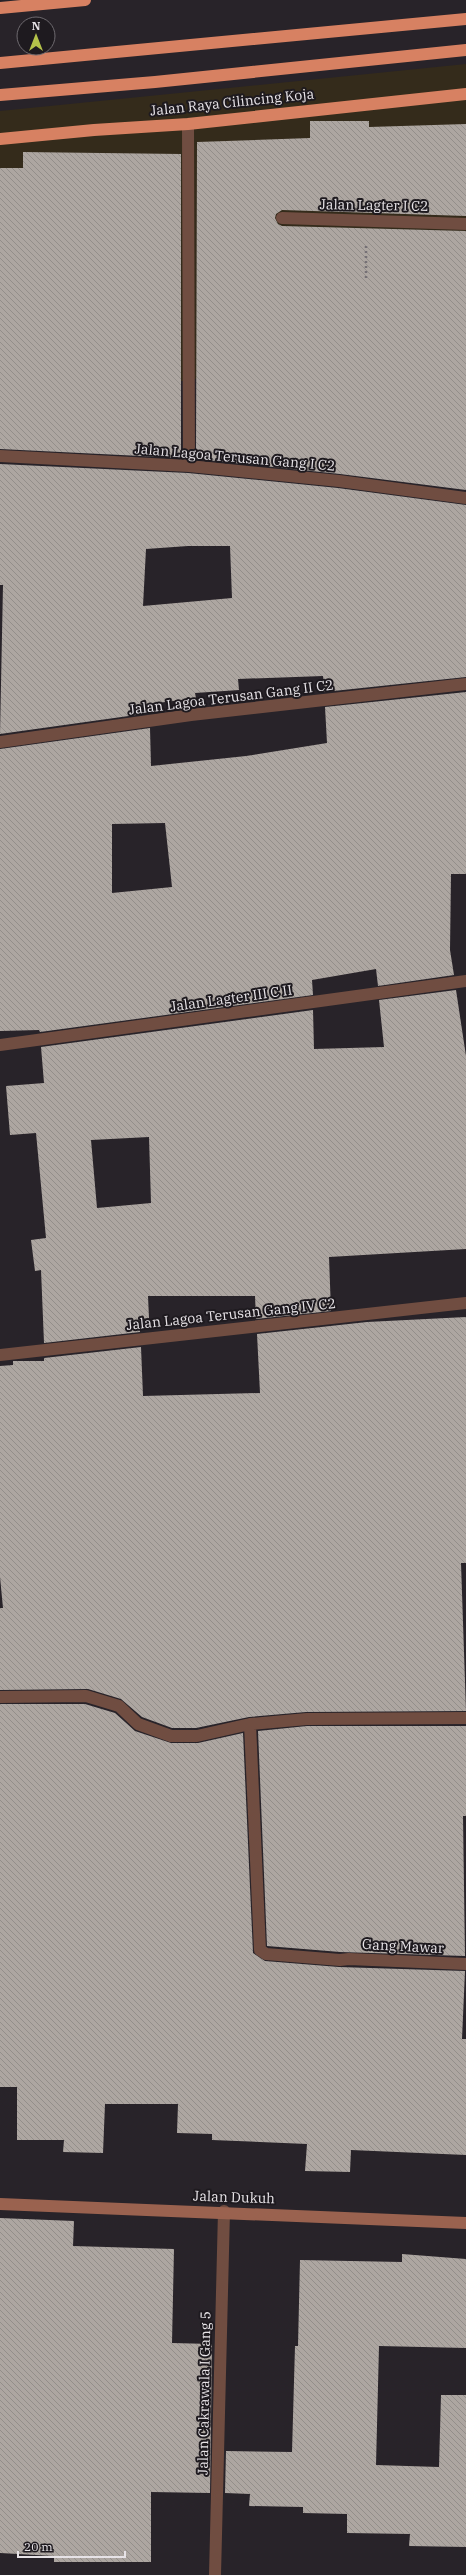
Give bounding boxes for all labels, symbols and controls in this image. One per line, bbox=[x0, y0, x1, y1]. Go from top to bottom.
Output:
north arrow bbox=[16, 16, 56, 56]
text: N bbox=[32, 19, 41, 33]
street label: Jalan Raya Cilincing Koja bbox=[149, 84, 315, 120]
street label: Jalan Lagter I C2 bbox=[319, 195, 429, 215]
street label: Jalan Lagoa Terusan Gang I C2 bbox=[134, 439, 336, 475]
street label: Jalan Lagoa Terusan Gang II C2 bbox=[128, 675, 334, 719]
street label: Jalan Lagter III C II bbox=[169, 980, 293, 1015]
street label: Jalan Lagoa Terusan Gang IV C2 bbox=[125, 1294, 337, 1334]
street label: Gang Mawar bbox=[362, 1935, 445, 1957]
street label: Jalan Dukuh bbox=[193, 2187, 276, 2207]
street label: Jalan Cakrawala I Gang 5 bbox=[194, 2311, 214, 2475]
scale bar bbox=[18, 2533, 125, 2559]
text: 20 m bbox=[24, 2539, 53, 2554]

